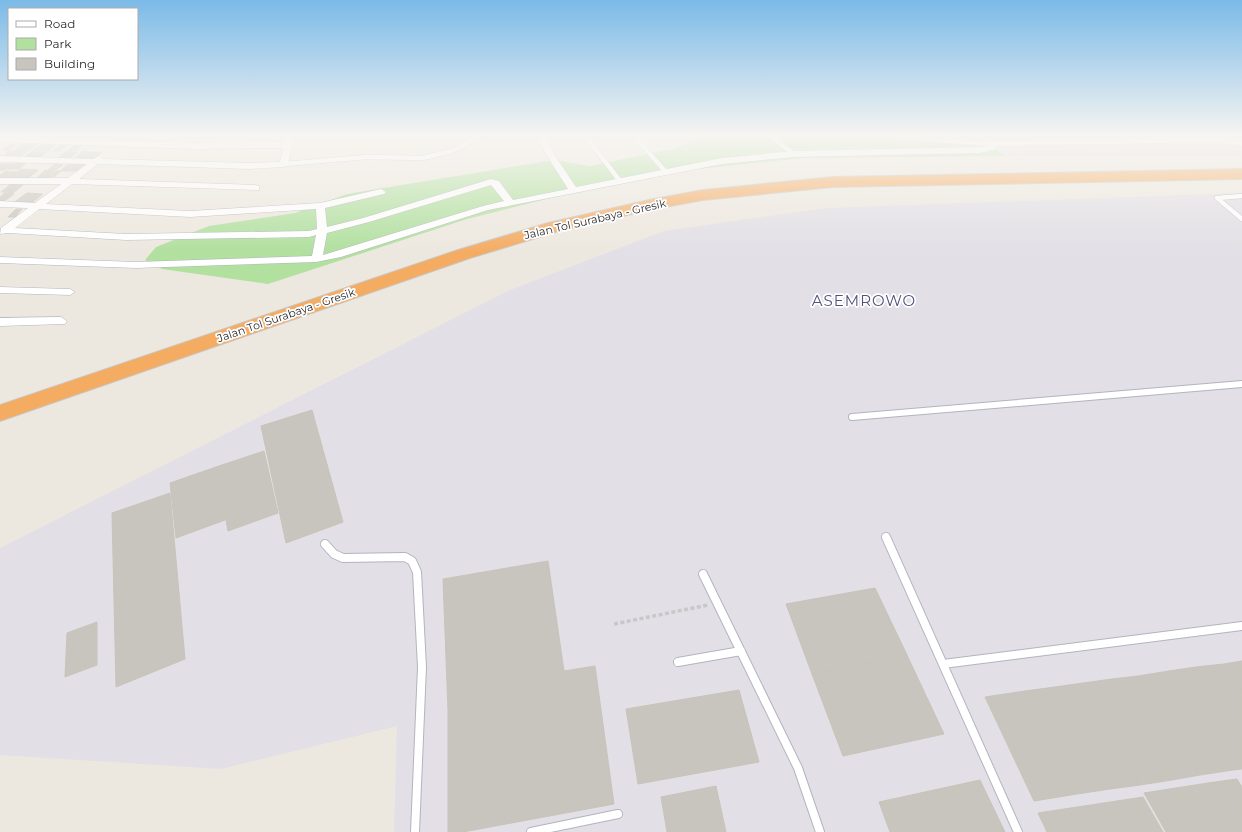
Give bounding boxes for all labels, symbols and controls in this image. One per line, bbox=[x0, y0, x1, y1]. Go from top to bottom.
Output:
legend bbox=[8, 8, 138, 80]
text: Road bbox=[44, 16, 75, 31]
text: Park bbox=[44, 36, 72, 51]
text: Building bbox=[44, 56, 95, 71]
street label: Jalan Tol Surabaya - Gresik bbox=[522, 196, 668, 242]
street label: Jalan Tol Surabaya - Gresik bbox=[214, 285, 357, 346]
district label: ASEMROWO bbox=[812, 291, 916, 310]

